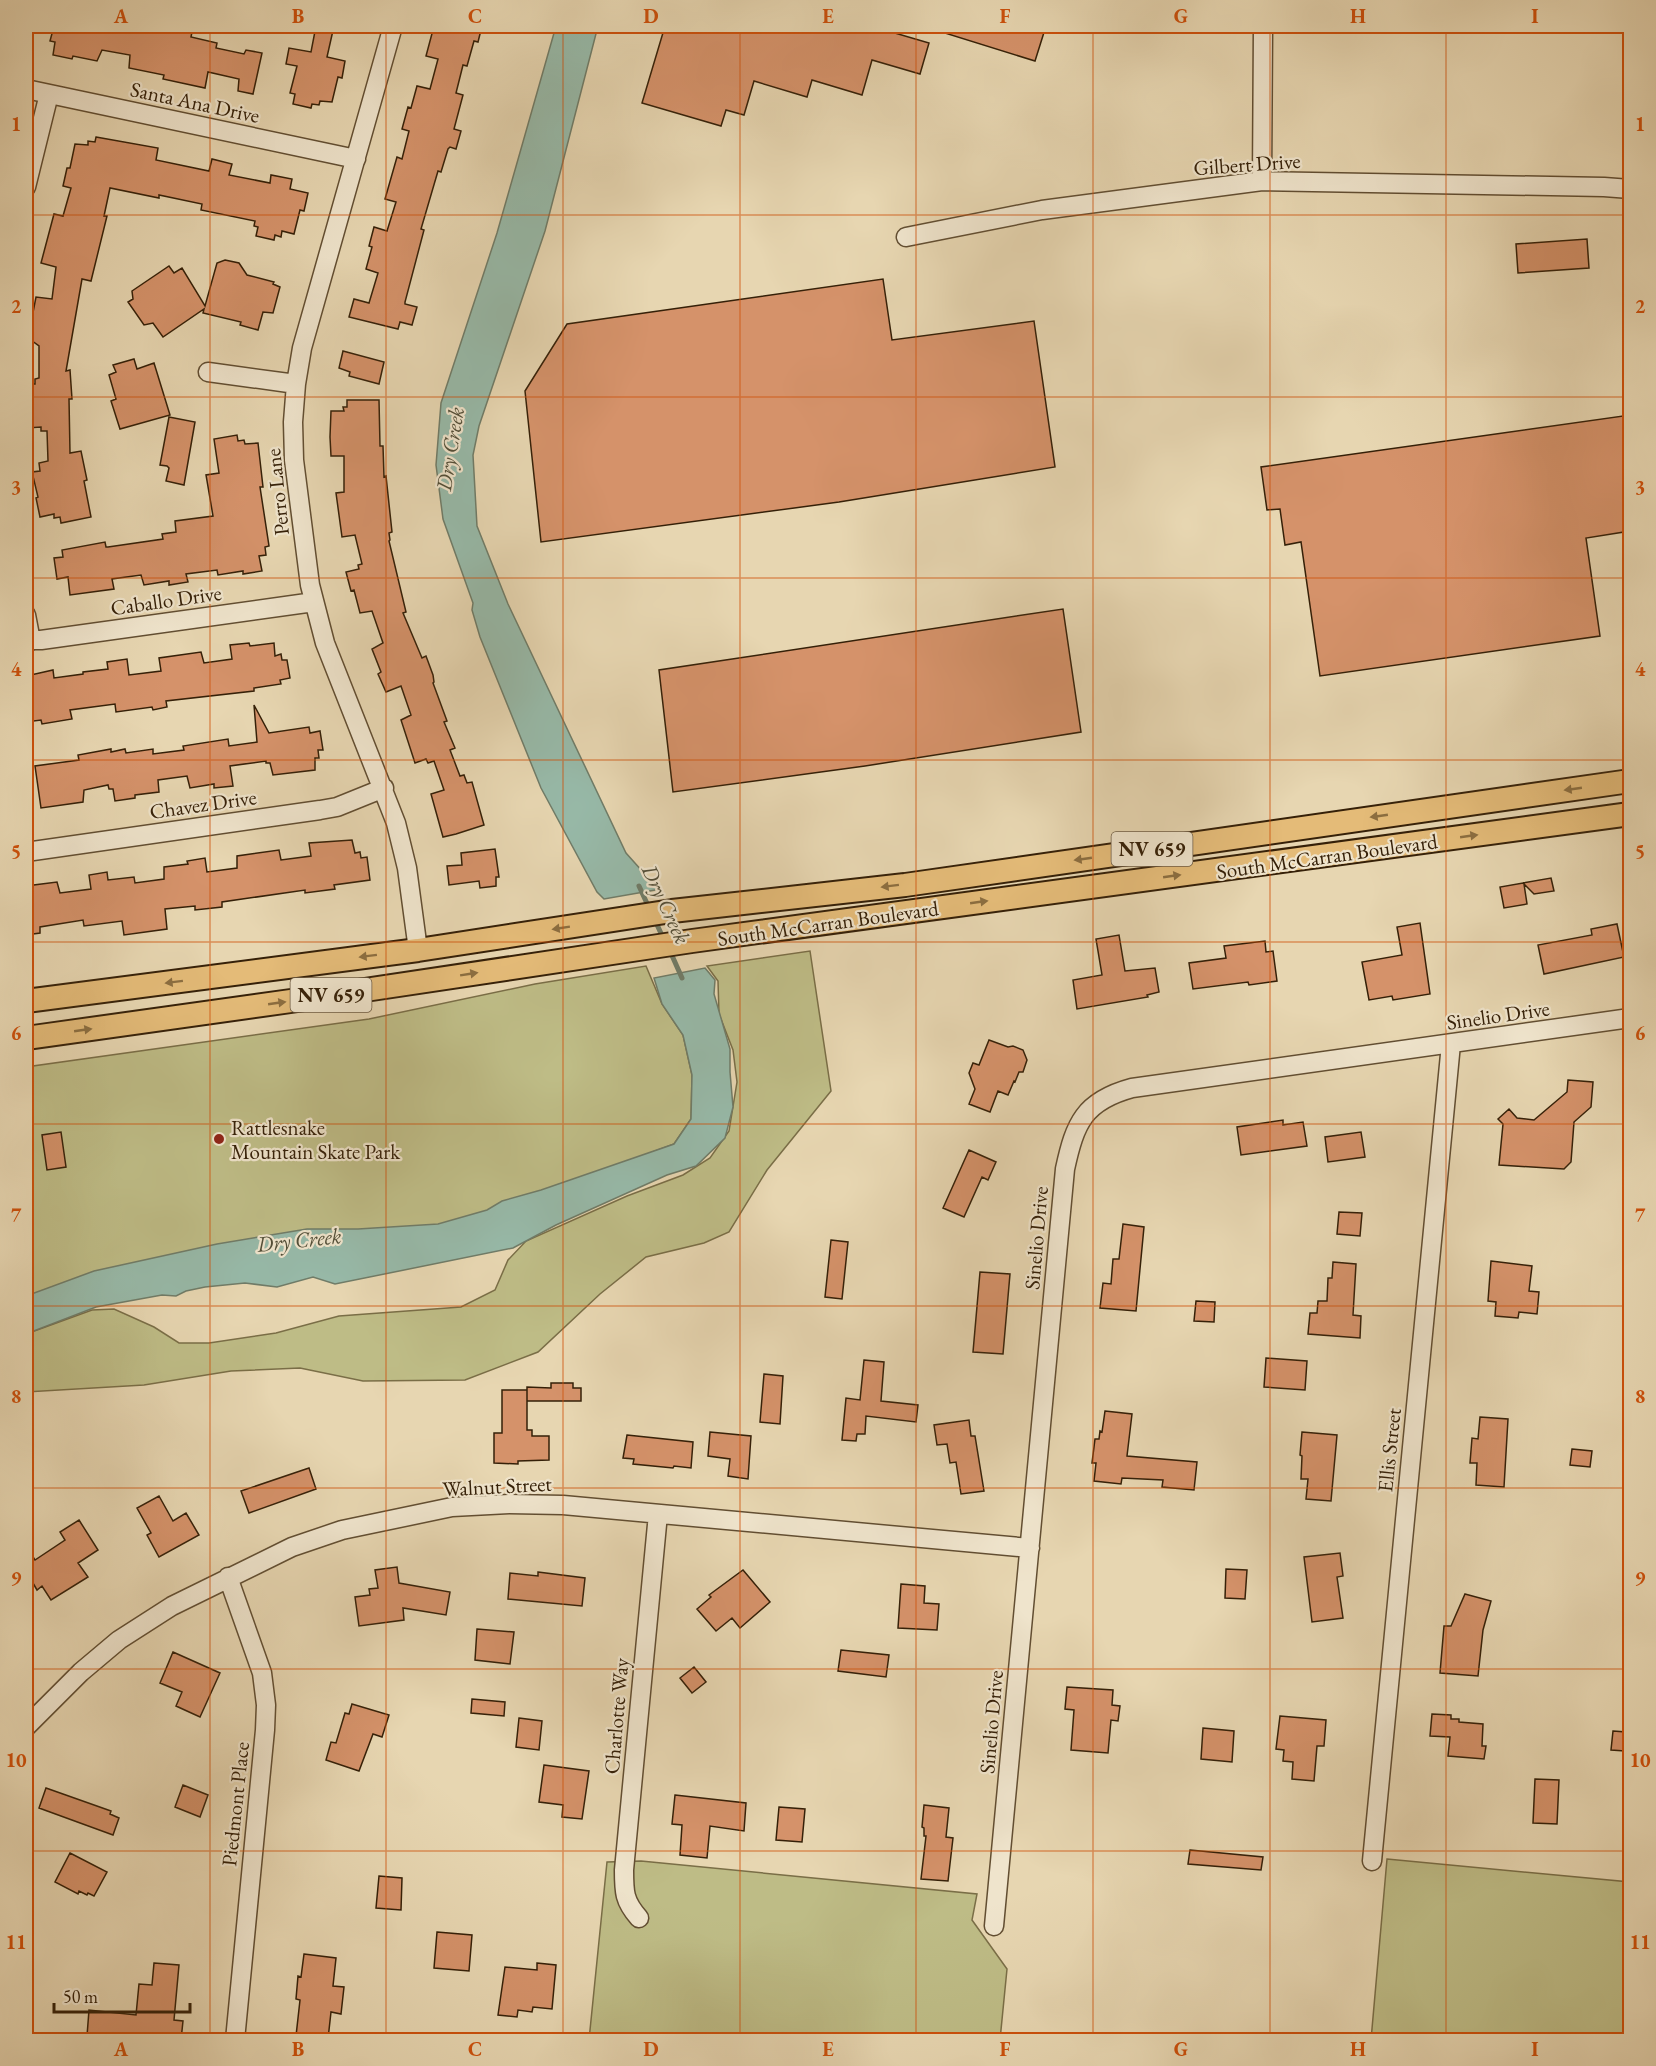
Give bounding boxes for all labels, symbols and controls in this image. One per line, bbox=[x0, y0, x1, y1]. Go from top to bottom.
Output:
text: A bbox=[113, 3, 129, 29]
text: B bbox=[292, 3, 304, 29]
text: C bbox=[468, 3, 482, 29]
text: D bbox=[643, 3, 659, 29]
text: E bbox=[822, 3, 834, 29]
text: F bbox=[1000, 3, 1011, 29]
text: G bbox=[1174, 3, 1188, 29]
text: H bbox=[1350, 3, 1366, 29]
text: I bbox=[1531, 3, 1539, 29]
street label: Santa Ana Drive bbox=[128, 75, 262, 129]
text: 1 bbox=[11, 111, 21, 137]
text: 1 bbox=[1635, 111, 1645, 137]
street label: Gilbert Drive bbox=[1193, 147, 1301, 181]
text: 2 bbox=[11, 293, 22, 319]
text: 2 bbox=[1635, 293, 1646, 319]
water label: Dry Creek bbox=[429, 405, 471, 494]
street label: Perro Lane bbox=[259, 447, 295, 537]
text: 3 bbox=[11, 474, 21, 500]
text: 3 bbox=[1635, 474, 1645, 500]
street label: Caballo Drive bbox=[109, 579, 223, 621]
text: 4 bbox=[11, 656, 22, 682]
text: 4 bbox=[1635, 656, 1646, 682]
street label: Chavez Drive bbox=[148, 783, 258, 825]
one-way arrow bbox=[1563, 784, 1582, 793]
one-way arrow bbox=[1370, 811, 1389, 820]
street label: South McCarran Boulevard bbox=[1215, 827, 1440, 885]
road number: NV 659 bbox=[1112, 832, 1192, 866]
one-way arrow bbox=[1460, 832, 1479, 841]
text: 5 bbox=[11, 838, 21, 864]
text: 5 bbox=[1635, 838, 1645, 864]
one-way arrow bbox=[1073, 854, 1092, 863]
water label: Dry Creek bbox=[634, 858, 697, 949]
one-way arrow bbox=[1162, 872, 1181, 881]
one-way arrow bbox=[880, 882, 899, 891]
street label: South McCarran Boulevard bbox=[716, 894, 941, 952]
one-way arrow bbox=[969, 898, 988, 907]
one-way arrow bbox=[551, 924, 570, 933]
one-way arrow bbox=[358, 952, 377, 961]
one-way arrow bbox=[460, 970, 479, 979]
one-way arrow bbox=[165, 977, 184, 986]
road number: NV 659 bbox=[290, 978, 372, 1012]
street label: Sinelio Drive bbox=[1445, 994, 1551, 1036]
one-way arrow bbox=[267, 999, 286, 1008]
text: 6 bbox=[11, 1020, 22, 1046]
text: 6 bbox=[1635, 1020, 1646, 1046]
one-way arrow bbox=[74, 1025, 93, 1035]
place label: Rattlesnake Mountain Skate Park bbox=[231, 1114, 401, 1165]
marker: Rattlesnake Mountain Skate Park bbox=[212, 1132, 226, 1146]
street label: Sinelio Drive bbox=[1018, 1185, 1054, 1291]
text: 7 bbox=[11, 1202, 22, 1228]
text: 7 bbox=[1635, 1202, 1646, 1228]
water label: Dry Creek bbox=[254, 1221, 343, 1259]
text: 8 bbox=[11, 1383, 21, 1409]
text: 8 bbox=[1635, 1383, 1645, 1409]
street label: Ellis Street bbox=[1371, 1406, 1407, 1493]
street label: Walnut Street bbox=[442, 1470, 553, 1502]
text: 9 bbox=[11, 1565, 22, 1591]
text: 9 bbox=[1635, 1565, 1646, 1591]
street label: Charlotte Way bbox=[597, 1656, 635, 1775]
street label: Sinelio Drive bbox=[973, 1669, 1009, 1775]
street label: Piedmont Place bbox=[215, 1740, 255, 1868]
text: 10 bbox=[5, 1747, 27, 1773]
text: 10 bbox=[1629, 1747, 1651, 1773]
text: 11 bbox=[5, 1929, 27, 1955]
text: 11 bbox=[1629, 1929, 1651, 1955]
scale bar bbox=[54, 1976, 190, 2014]
text: 50 m bbox=[63, 1985, 98, 2008]
text: A bbox=[113, 2036, 129, 2062]
text: B bbox=[292, 2036, 304, 2062]
text: C bbox=[468, 2036, 482, 2062]
text: D bbox=[643, 2036, 659, 2062]
text: E bbox=[822, 2036, 834, 2062]
text: F bbox=[1000, 2036, 1011, 2062]
text: G bbox=[1174, 2036, 1188, 2062]
text: H bbox=[1350, 2036, 1366, 2062]
text: I bbox=[1531, 2036, 1539, 2062]

